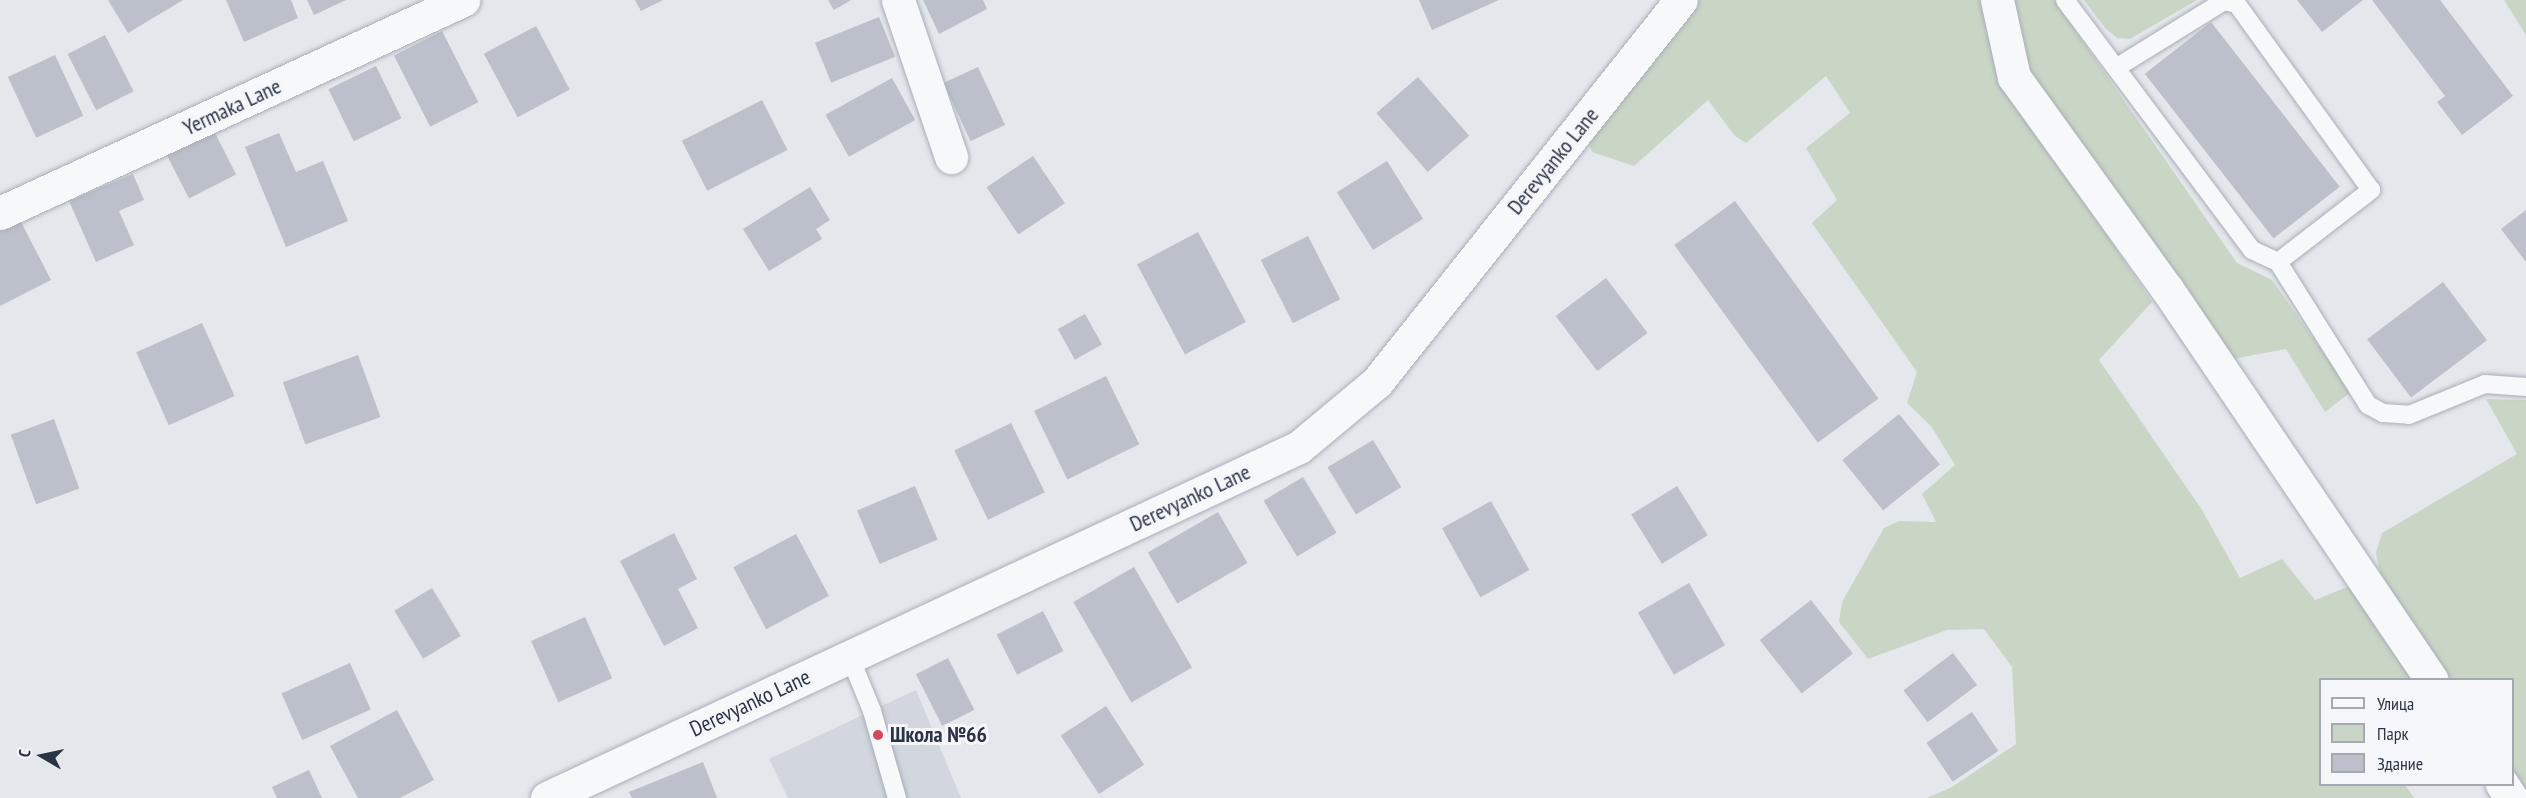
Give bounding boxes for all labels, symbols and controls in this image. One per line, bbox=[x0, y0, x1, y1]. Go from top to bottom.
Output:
street label: Yermaka Lane bbox=[179, 73, 285, 141]
street label: Derevyanko Lane bbox=[1502, 102, 1604, 220]
street label: Derevyanko Lane bbox=[1126, 459, 1254, 537]
street label: Derevyanko Lane bbox=[686, 664, 814, 742]
legend bbox=[2319, 678, 2514, 786]
text: Улица bbox=[2377, 692, 2414, 715]
place label: Школа №66 bbox=[890, 722, 987, 748]
text: Парк bbox=[2377, 722, 2408, 745]
north arrow bbox=[12, 726, 72, 786]
marker: Школа №66 bbox=[871, 728, 885, 742]
text: С bbox=[14, 748, 35, 758]
text: Здание bbox=[2377, 752, 2423, 775]

